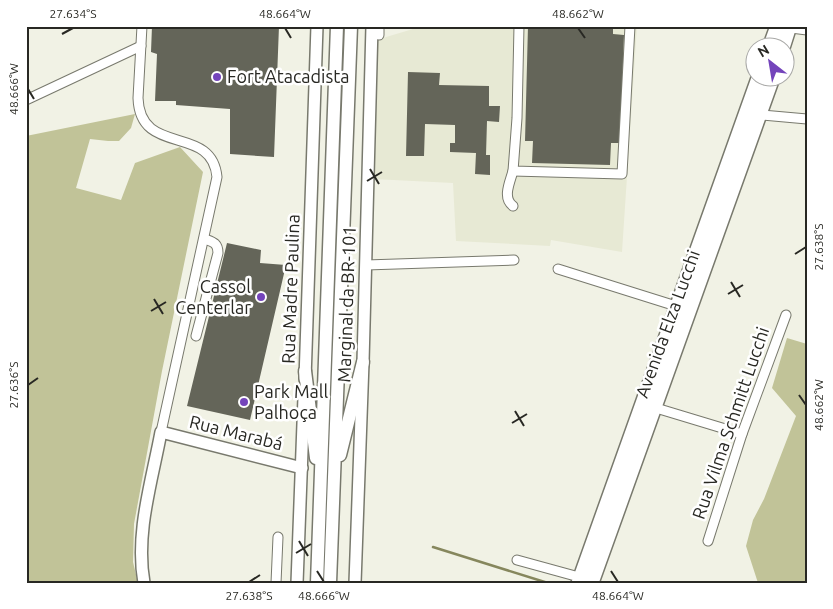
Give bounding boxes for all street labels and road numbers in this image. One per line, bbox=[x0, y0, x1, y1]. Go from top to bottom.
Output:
street label: Rua Madre Paulina bbox=[277, 214, 303, 364]
street label: Marginal da BR-101 bbox=[333, 225, 359, 383]
street label: Avenida Elza Lucchi bbox=[631, 247, 703, 400]
street label: Rua Vilma Schmitt Lucchi bbox=[688, 324, 772, 521]
street label: Rua Marabá bbox=[187, 411, 285, 453]

